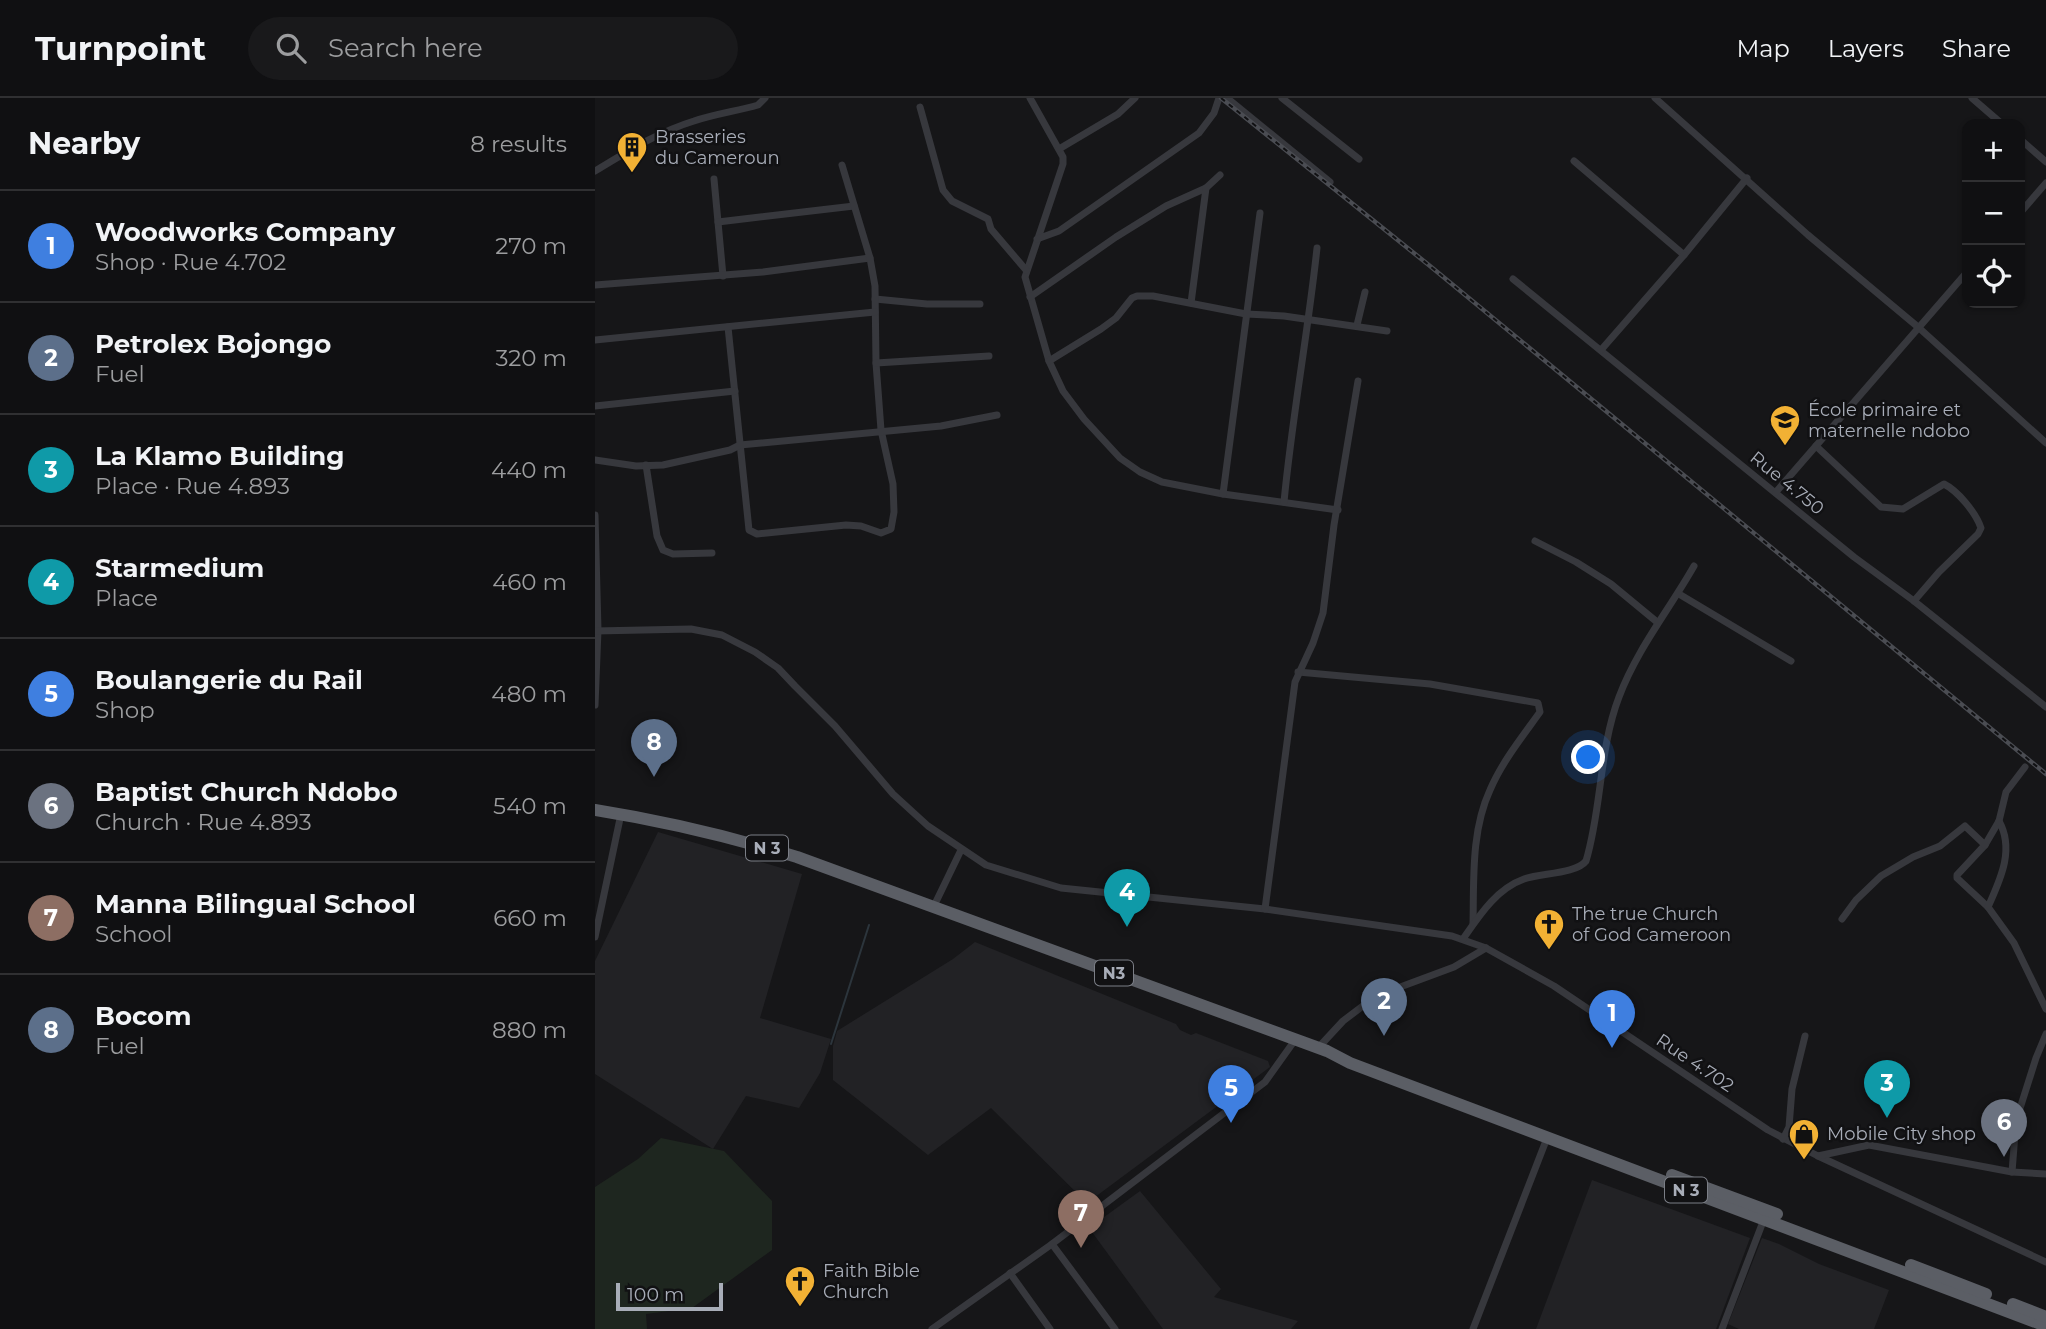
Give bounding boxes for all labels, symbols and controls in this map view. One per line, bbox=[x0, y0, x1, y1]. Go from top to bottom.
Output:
search box bbox=[248, 17, 738, 80]
text: Turnpoint bbox=[35, 28, 206, 68]
icon: search bbox=[272, 29, 310, 67]
text: Search here bbox=[328, 32, 483, 64]
text: Map bbox=[1736, 34, 1790, 63]
text: Layers bbox=[1828, 34, 1904, 63]
text: Share bbox=[1942, 34, 2011, 63]
map controls bbox=[1962, 119, 2025, 308]
button: + bbox=[1962, 119, 2025, 182]
text: Nearby bbox=[28, 125, 140, 162]
place label: Brasseries du Cameroun bbox=[655, 126, 780, 169]
text: 8 results bbox=[470, 130, 567, 158]
building icon: Brasseries du Cameroun bbox=[615, 130, 649, 174]
button: − bbox=[1962, 182, 2025, 245]
text: Woodworks Company bbox=[95, 216, 395, 248]
text: 1 bbox=[46, 232, 56, 260]
text: 270 m bbox=[495, 232, 567, 260]
button: locate bbox=[1962, 245, 2025, 308]
text: Shop · Rue 4.702 bbox=[95, 248, 286, 276]
text: Petrolex Bojongo bbox=[95, 328, 331, 360]
text: 2 bbox=[44, 344, 58, 372]
text: 320 m bbox=[495, 344, 567, 372]
text: Fuel bbox=[95, 360, 145, 388]
place label: École primaire et maternelle ndobo bbox=[1808, 399, 1970, 442]
school or university icon: École primaire et maternelle ndobo bbox=[1768, 403, 1802, 447]
text: La Klamo Building bbox=[95, 440, 345, 472]
street label: Rue 4.750 bbox=[1746, 446, 1828, 520]
text: 3 bbox=[44, 456, 58, 484]
text: 440 m bbox=[491, 456, 567, 484]
text: Place · Rue 4.893 bbox=[95, 472, 290, 500]
text: Starmedium bbox=[95, 552, 264, 584]
text: 4 bbox=[43, 568, 59, 596]
text: 460 m bbox=[492, 568, 567, 596]
text: Place bbox=[95, 584, 158, 612]
text: Boulangerie du Rail bbox=[95, 664, 363, 696]
text: 5 bbox=[44, 680, 58, 708]
text: 480 m bbox=[491, 680, 567, 708]
text: Shop bbox=[95, 696, 155, 724]
pin: 8 bbox=[631, 719, 677, 777]
your location bbox=[1571, 740, 1605, 774]
text: Baptist Church Ndobo bbox=[95, 776, 398, 808]
text: 6 bbox=[44, 792, 58, 820]
text: 540 m bbox=[493, 792, 567, 820]
text: Church · Rue 4.893 bbox=[95, 808, 312, 836]
road number: N 3 bbox=[746, 835, 788, 860]
pin: 4 bbox=[1104, 869, 1150, 927]
text: Manna Bilingual School bbox=[95, 888, 416, 920]
place label: The true Church of God Cameroon bbox=[1572, 903, 1731, 946]
text: 7 bbox=[44, 904, 58, 932]
text: 660 m bbox=[493, 904, 567, 932]
church icon: The true Church of God Cameroon bbox=[1532, 907, 1566, 951]
text: School bbox=[95, 920, 173, 948]
road number: N3 bbox=[1095, 960, 1133, 986]
pin: 2 bbox=[1361, 978, 1407, 1036]
pin: 1 bbox=[1589, 990, 1635, 1048]
text: Bocom bbox=[95, 1000, 191, 1032]
text: 8 bbox=[43, 1016, 59, 1044]
text: 880 m bbox=[492, 1016, 567, 1044]
street label: Rue 4.702 bbox=[1652, 1029, 1738, 1097]
text: Fuel bbox=[95, 1032, 145, 1060]
pin: 3 bbox=[1864, 1060, 1910, 1118]
pin: 5 bbox=[1208, 1065, 1254, 1123]
pin: 6 bbox=[1981, 1099, 2027, 1157]
shop icon: Mobile City shop bbox=[1787, 1117, 1821, 1161]
place label: Mobile City shop bbox=[1827, 1123, 1976, 1145]
road number: N 3 bbox=[1665, 1178, 1707, 1202]
pin: 7 bbox=[1058, 1190, 1104, 1248]
place label: Faith Bible Church bbox=[823, 1260, 920, 1303]
church icon: Faith Bible Church bbox=[783, 1264, 817, 1308]
scale bar bbox=[616, 1280, 723, 1312]
text: 100 m bbox=[627, 1283, 684, 1306]

